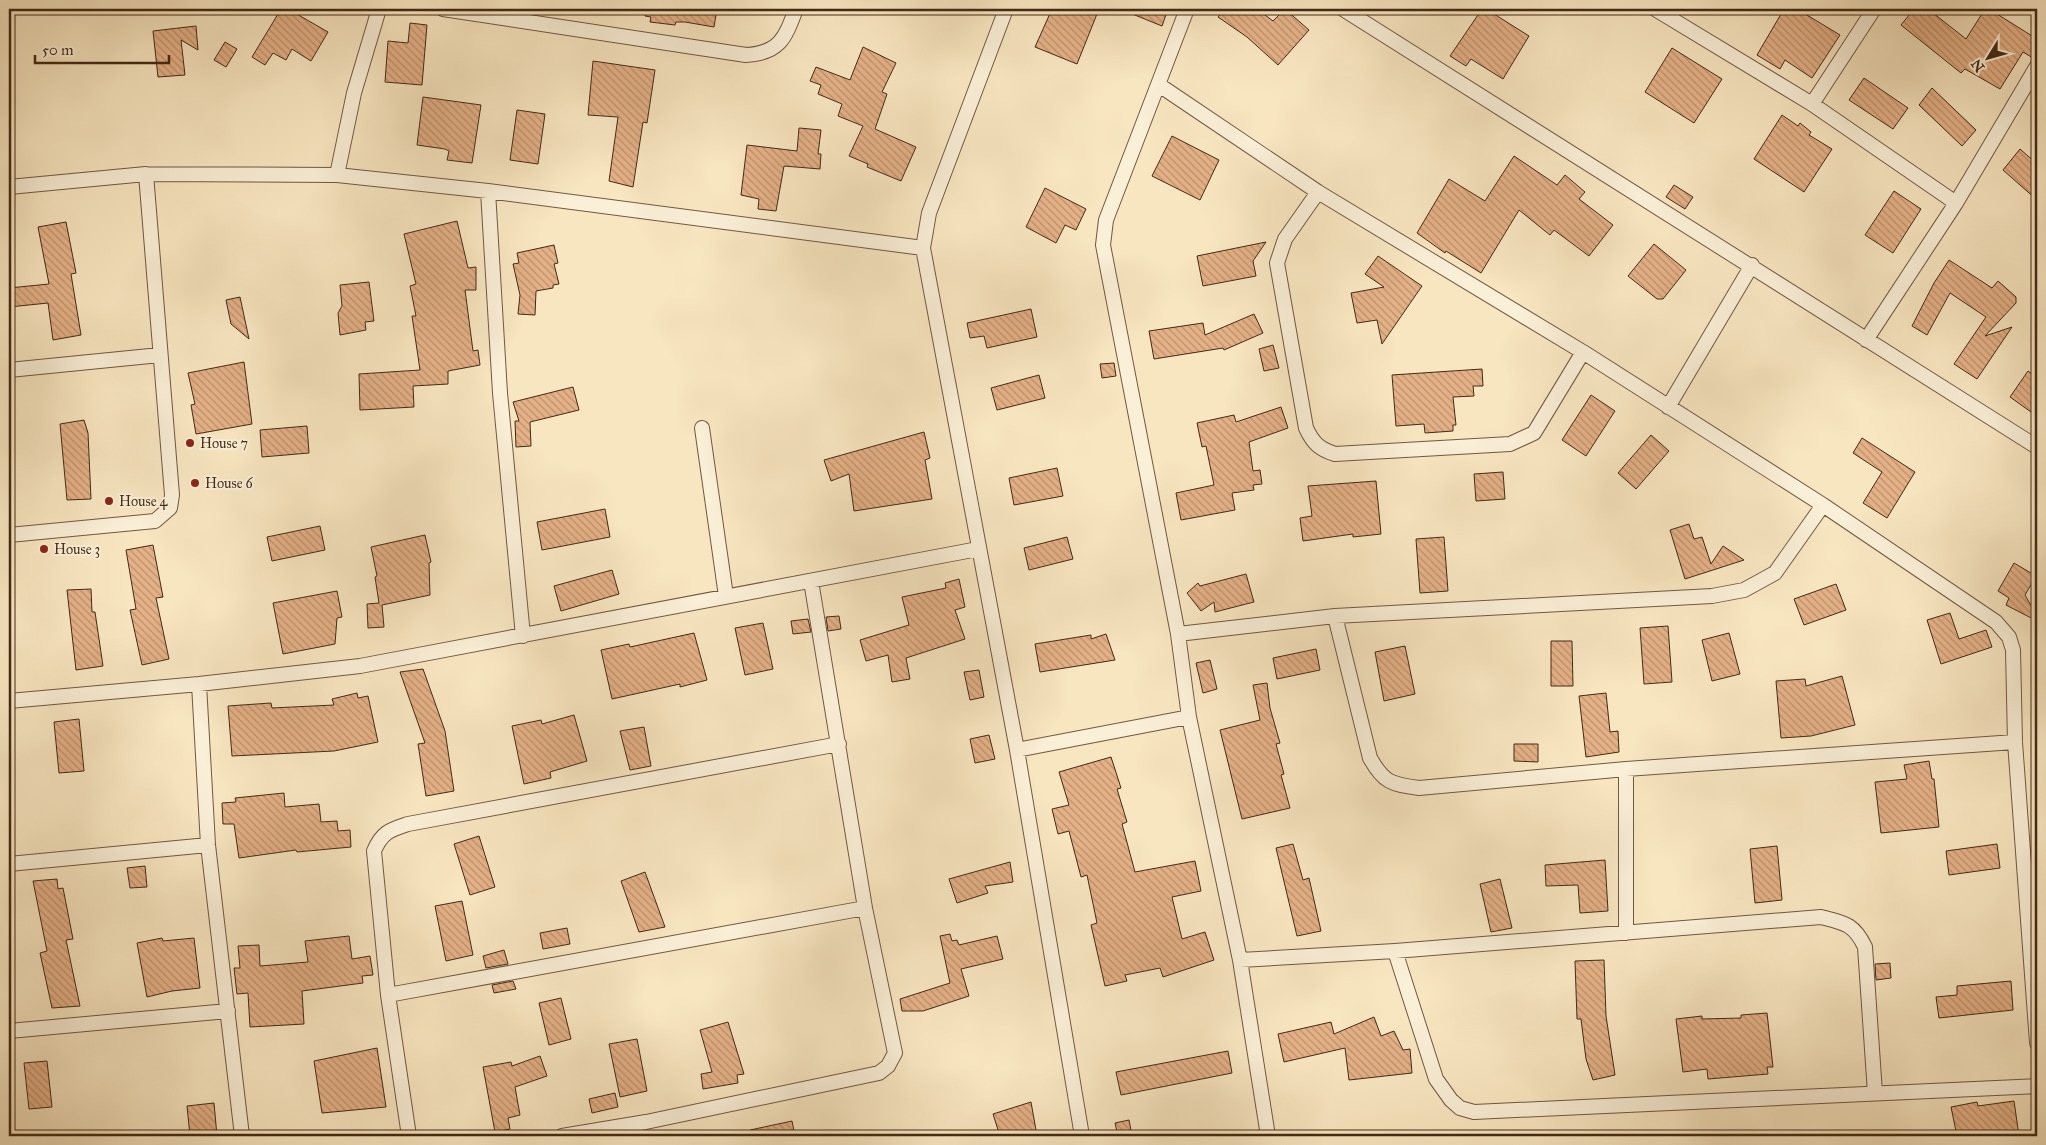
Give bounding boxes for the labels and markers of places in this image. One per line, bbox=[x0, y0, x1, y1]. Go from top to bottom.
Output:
place label: House 7 bbox=[200, 435, 248, 452]
marker: House 7 bbox=[184, 437, 196, 449]
place label: House 6 bbox=[205, 475, 254, 492]
marker: House 6 bbox=[189, 477, 201, 489]
place label: House 4 bbox=[119, 493, 169, 510]
marker: House 4 bbox=[103, 495, 115, 507]
place label: House 3 bbox=[54, 541, 100, 558]
marker: House 3 bbox=[38, 543, 50, 555]

